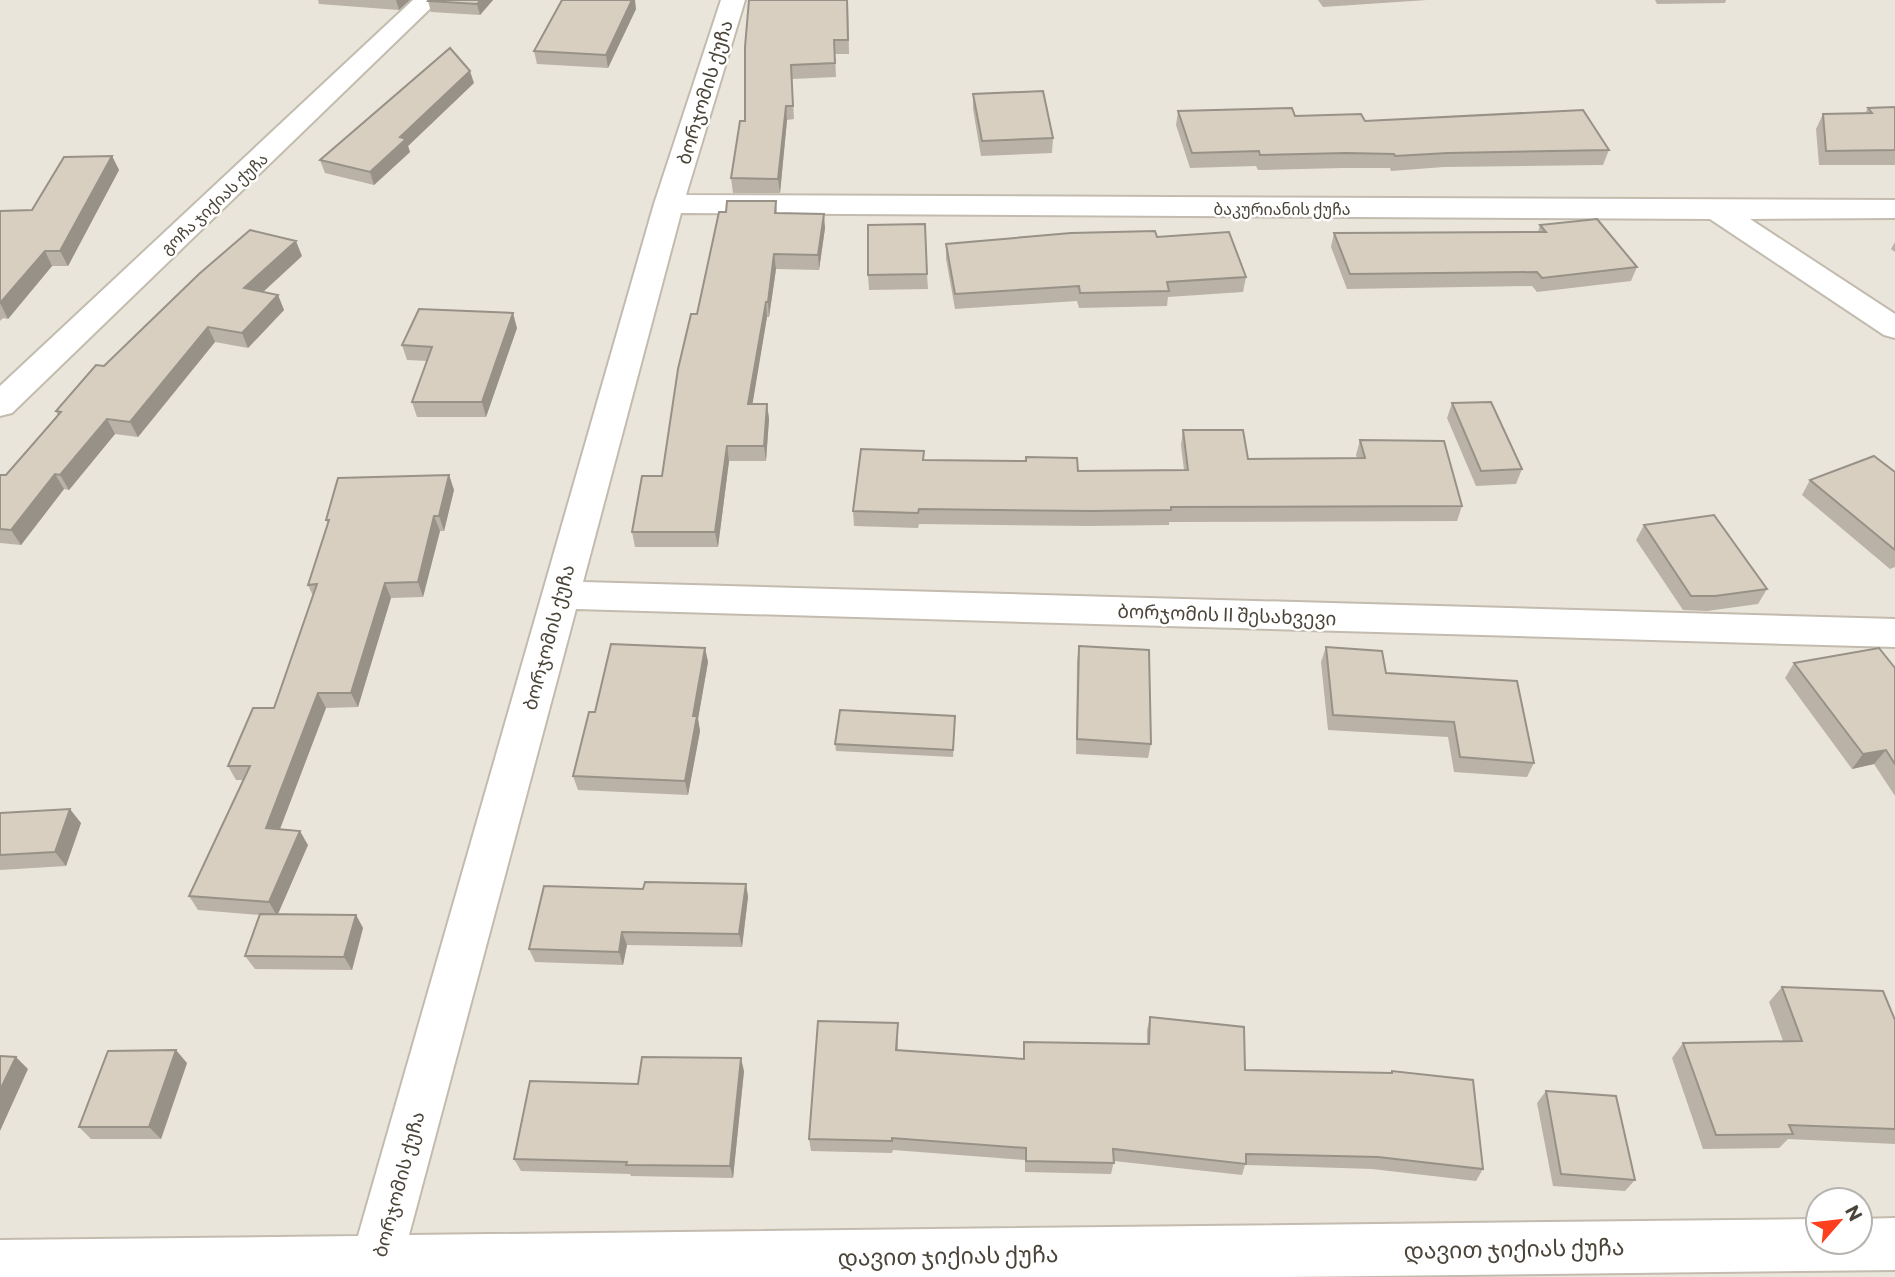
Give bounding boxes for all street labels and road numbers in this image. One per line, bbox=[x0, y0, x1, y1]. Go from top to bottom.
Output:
street label: ბორჯომის ქუჩა bbox=[671, 17, 738, 167]
street label: გოჩა ჯიქიას ქუჩა bbox=[157, 149, 272, 258]
street label: ბაკურიანის ქუჩა bbox=[1214, 199, 1350, 219]
street label: ბორჯომის ქუჩა bbox=[518, 562, 579, 713]
street label: ბორჯომის II შესახვევი bbox=[1117, 599, 1337, 630]
street label: ბორჯომის ქუჩა bbox=[368, 1109, 429, 1260]
street label: დავით ჯიქიას ქუჩა bbox=[1403, 1232, 1625, 1265]
street label: დავით ჯიქიას ქუჩა bbox=[837, 1239, 1059, 1272]

